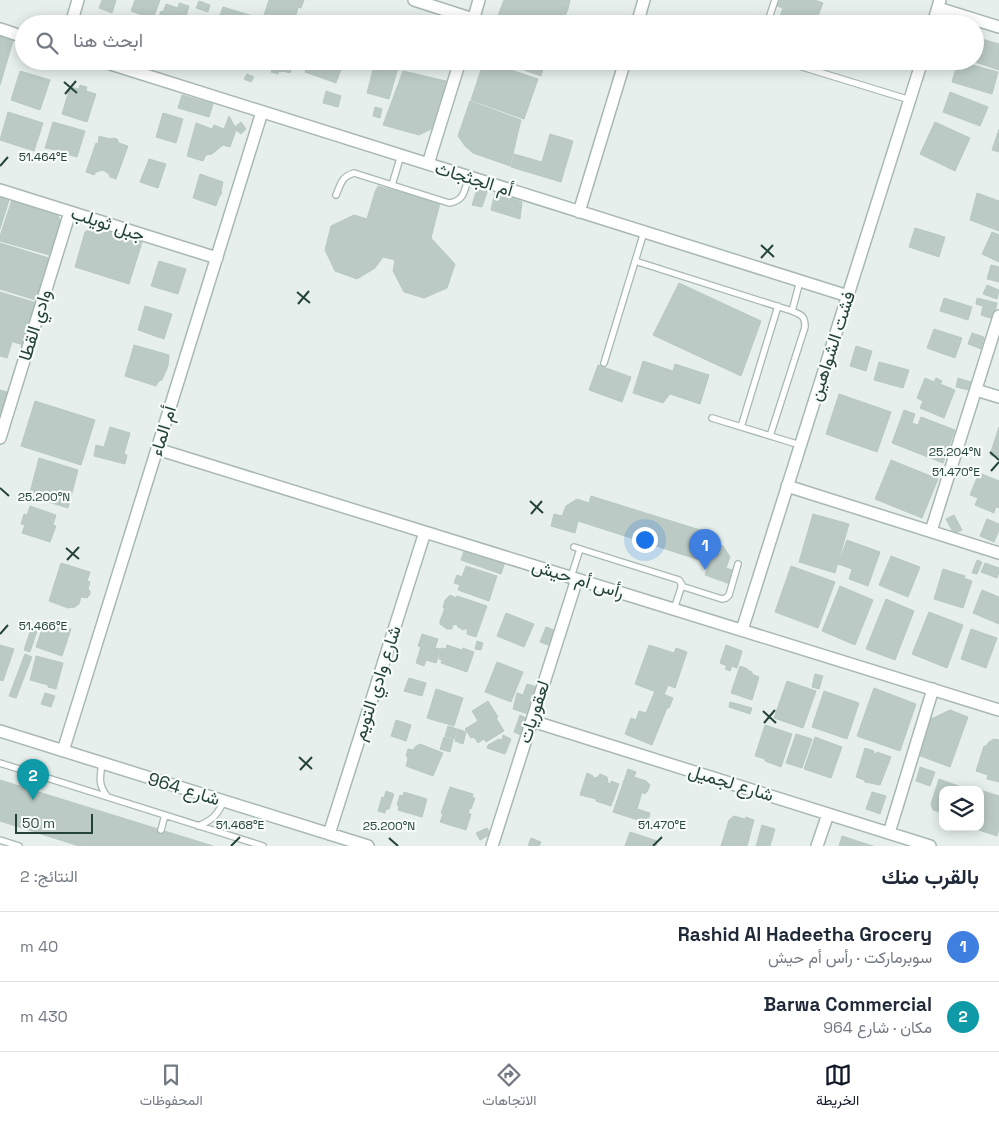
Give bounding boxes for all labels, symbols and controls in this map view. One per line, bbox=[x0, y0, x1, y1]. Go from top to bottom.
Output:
search box bbox=[15, 15, 984, 70]
text: ابحث هنا bbox=[73, 28, 143, 53]
icon: search bbox=[33, 29, 61, 57]
text: 51.464°E bbox=[19, 149, 68, 165]
street label: أم الجثجاث bbox=[432, 156, 516, 202]
street label: جبل ثويلب bbox=[68, 201, 148, 246]
street label: وادي القطا bbox=[13, 286, 60, 364]
street label: فشت الشواهين bbox=[803, 288, 860, 404]
street label: أم الماء bbox=[144, 403, 182, 459]
text: 25.204°N bbox=[929, 444, 981, 460]
text: 51.470°E bbox=[932, 464, 980, 480]
text: 25.200°N bbox=[18, 489, 70, 505]
your location bbox=[632, 527, 658, 553]
pin: 1 bbox=[689, 529, 721, 570]
street label: رأس أم حيش bbox=[529, 554, 627, 604]
text: 51.466°E bbox=[19, 618, 68, 634]
street label: شارع وادي التويم bbox=[347, 622, 410, 745]
street label: لعقوريات bbox=[513, 678, 554, 746]
pin: 2 bbox=[17, 759, 49, 800]
street label: شارع لجميل bbox=[686, 759, 776, 807]
street label: شارع 964 bbox=[145, 767, 223, 811]
map controls bbox=[939, 786, 984, 831]
button: layers bbox=[939, 786, 984, 831]
scale bar bbox=[15, 811, 92, 834]
text: 50 m bbox=[22, 814, 55, 832]
text: 51.468°E bbox=[216, 817, 265, 833]
text: 51.470°E bbox=[638, 817, 686, 833]
text: 25.200°N bbox=[363, 818, 415, 834]
text: بالقرب منك bbox=[881, 863, 979, 890]
text: النتائج: 2 bbox=[20, 866, 78, 887]
text: Rashid Al Hadeetha Grocery bbox=[678, 922, 932, 947]
text: 40 m bbox=[20, 936, 58, 957]
text: 1 bbox=[959, 936, 967, 957]
text: سوبرماركت · رأس أم حيش bbox=[768, 947, 932, 968]
text: Barwa Commercial bbox=[763, 992, 932, 1017]
text: 430 m bbox=[20, 1006, 68, 1027]
text: 2 bbox=[958, 1006, 968, 1027]
text: مكان · شارع 964 bbox=[823, 1017, 932, 1038]
tab: المحفوظات bbox=[140, 1061, 203, 1113]
tab: الاتجاهات bbox=[482, 1061, 537, 1113]
tab: الخريطة bbox=[816, 1061, 859, 1113]

